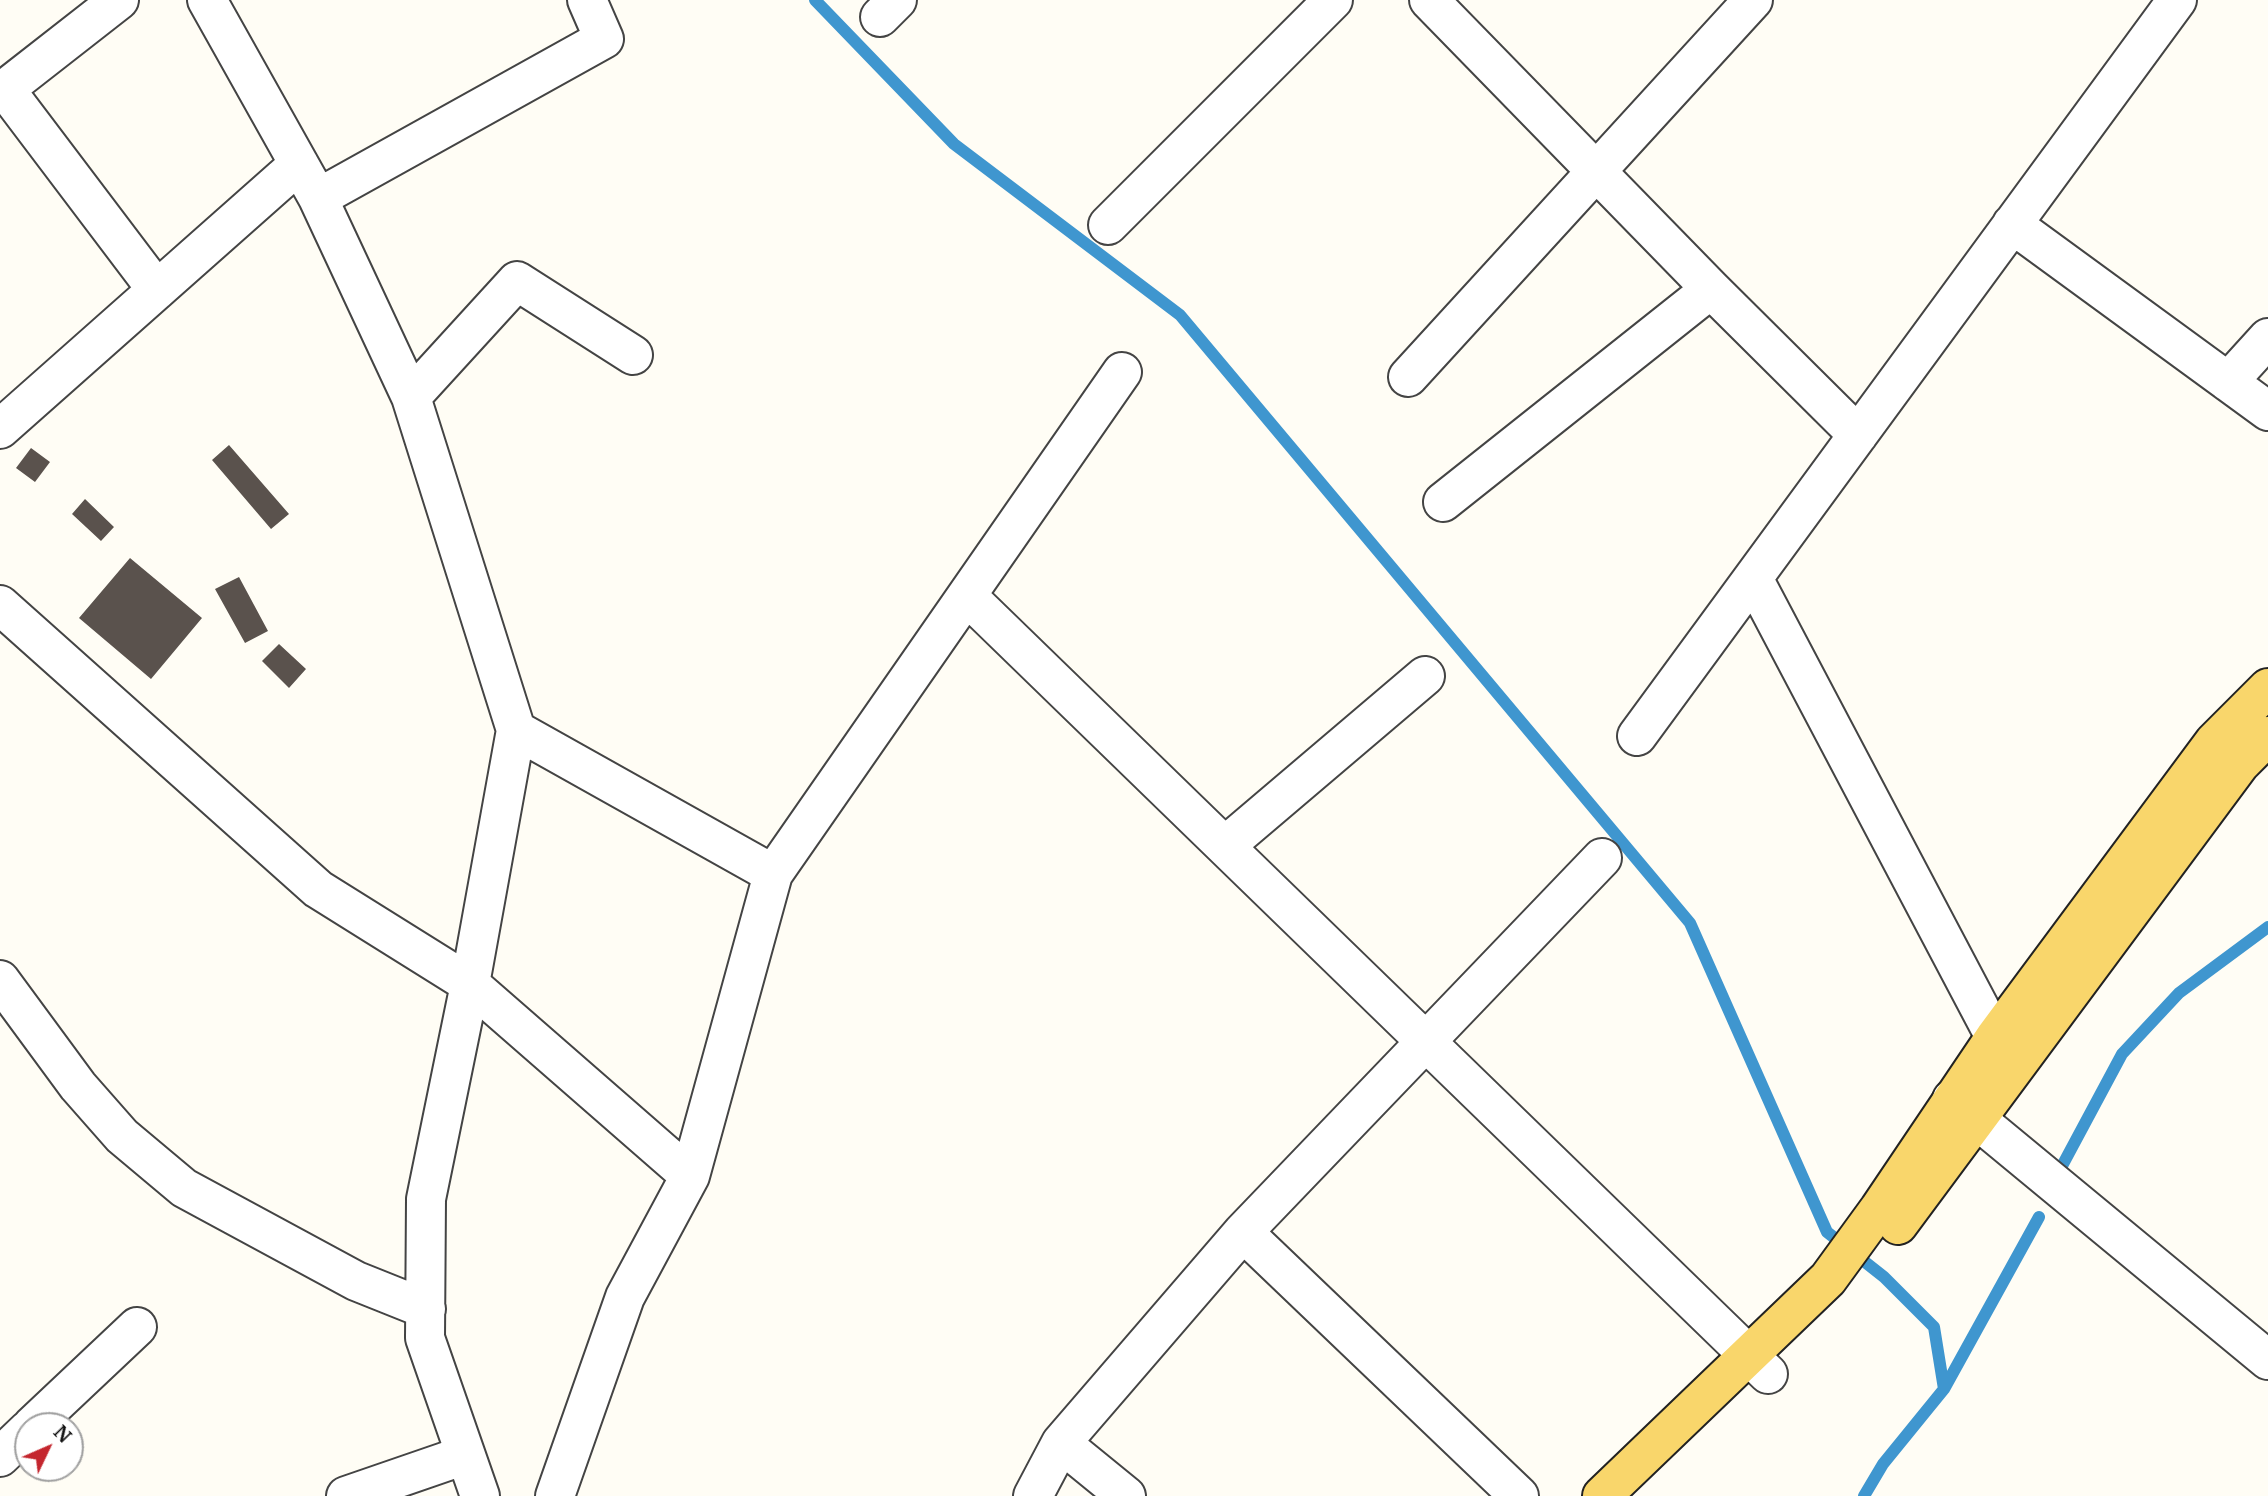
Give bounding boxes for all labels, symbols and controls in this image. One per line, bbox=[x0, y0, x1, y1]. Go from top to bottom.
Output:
north arrow bbox=[14, 1412, 84, 1482]
text: N bbox=[49, 1420, 77, 1448]

